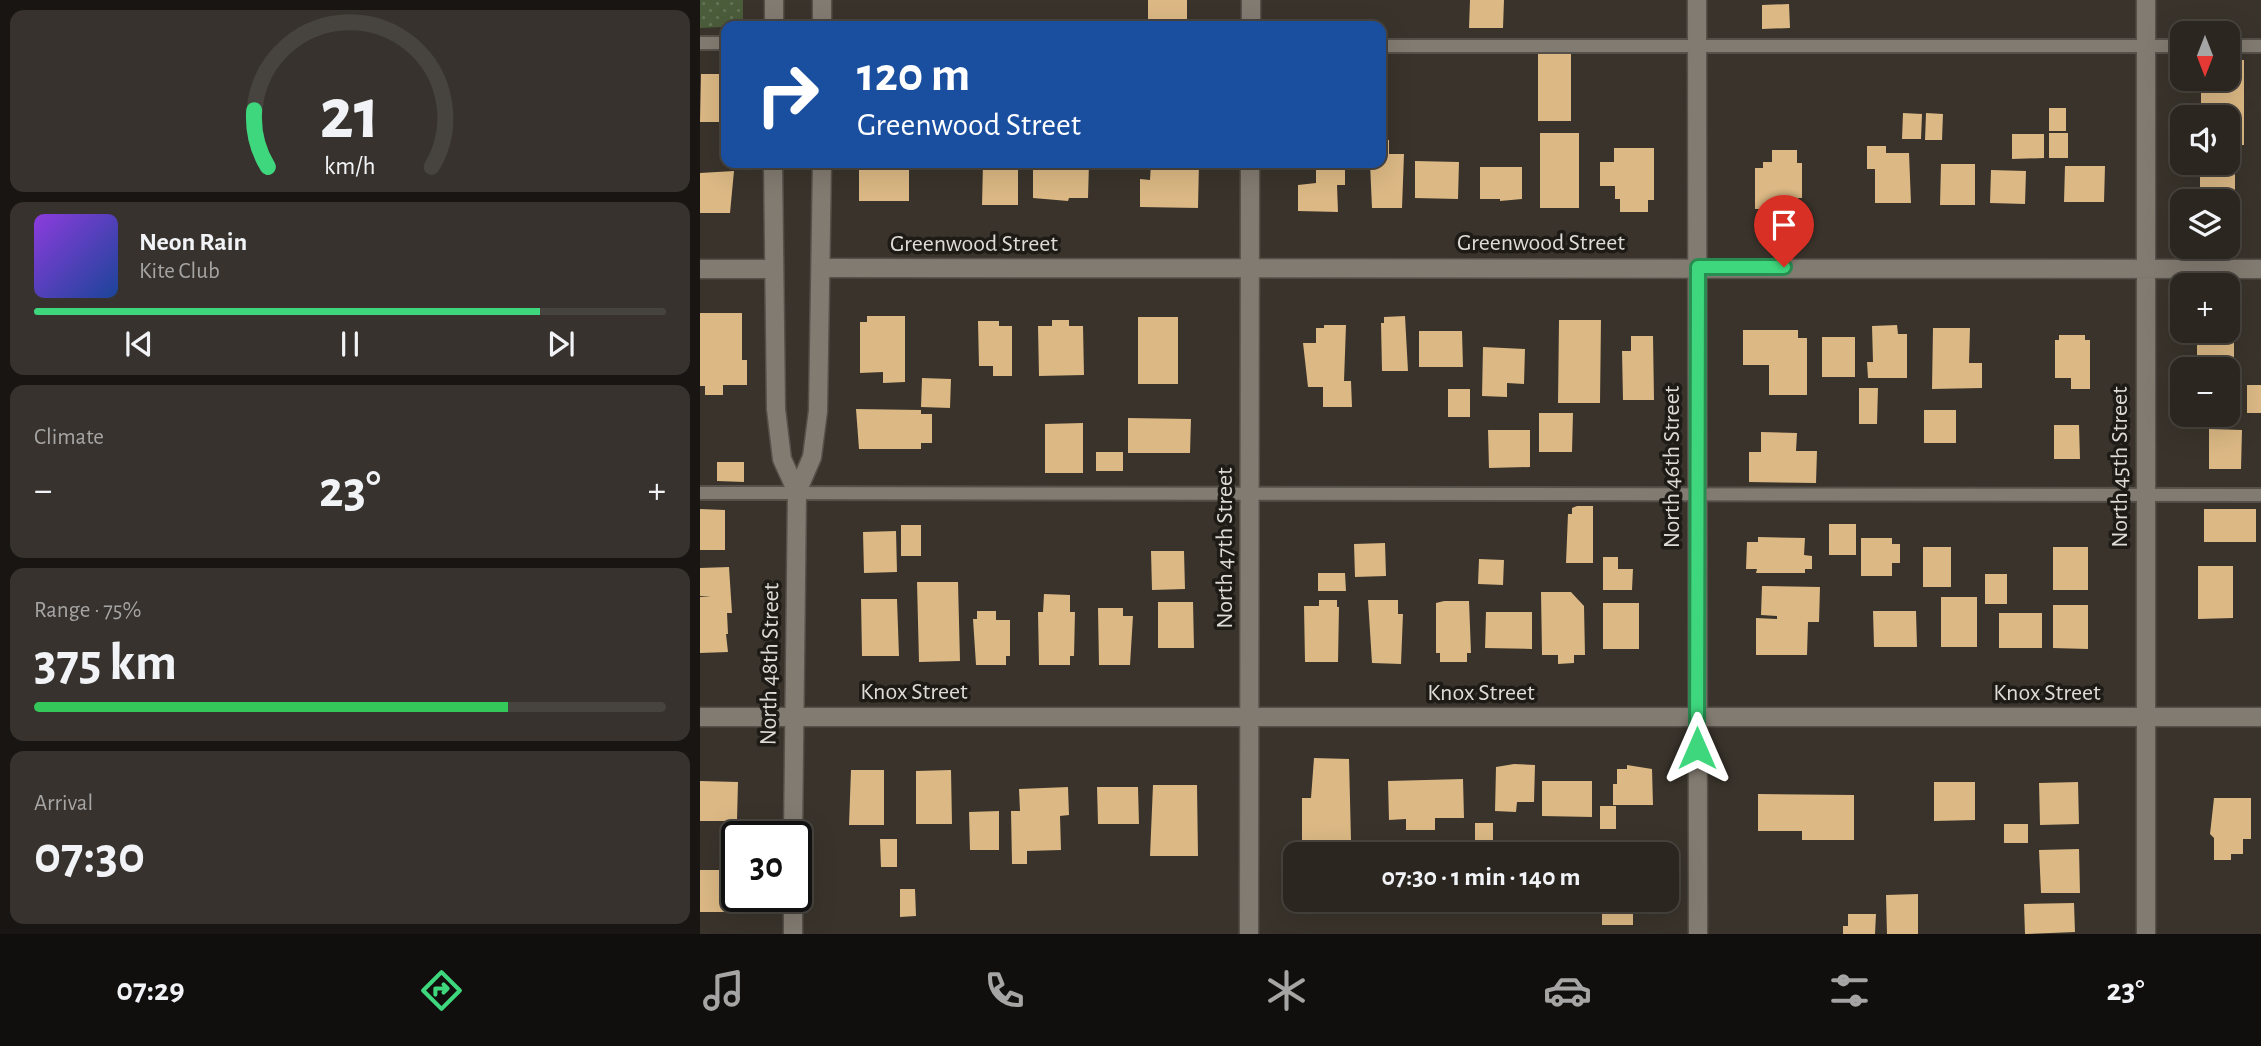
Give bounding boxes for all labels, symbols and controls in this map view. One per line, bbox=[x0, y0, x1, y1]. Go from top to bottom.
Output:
north arrow bbox=[2170, 21, 2240, 91]
map controls bbox=[2170, 21, 2240, 427]
icon: right bbox=[742, 49, 833, 140]
text: 120 m bbox=[857, 51, 970, 100]
text: 21 bbox=[320, 79, 380, 152]
button: sound bbox=[2170, 105, 2240, 175]
text: Greenwood Street bbox=[857, 109, 1081, 141]
text: km/h bbox=[324, 154, 376, 179]
button: layers bbox=[2170, 189, 2240, 259]
pin bbox=[1754, 195, 1814, 267]
icon: arrive bbox=[1765, 206, 1803, 244]
text: Neon Rain bbox=[139, 229, 247, 255]
street label: Greenwood Street bbox=[1457, 231, 1625, 255]
street label: Greenwood Street bbox=[890, 232, 1058, 256]
text: Kite Club bbox=[139, 260, 220, 283]
button: + bbox=[2170, 273, 2240, 343]
icon: previous bbox=[120, 325, 158, 363]
icon: pause bbox=[331, 325, 369, 363]
icon: next bbox=[542, 325, 580, 363]
button: − bbox=[2170, 357, 2240, 427]
street label: North 46th Street bbox=[1660, 385, 1684, 548]
street label: North 45th Street bbox=[2108, 386, 2132, 548]
text: Climate bbox=[34, 426, 104, 449]
text: 23° bbox=[319, 464, 381, 516]
street label: North 47th Street bbox=[1213, 467, 1237, 629]
text: − bbox=[34, 472, 52, 510]
text: + bbox=[648, 472, 666, 510]
street label: North 48th Street bbox=[757, 582, 783, 746]
text: Range · 75% bbox=[34, 599, 141, 622]
text: 375 km bbox=[34, 637, 177, 689]
street label: Knox Street bbox=[860, 680, 968, 704]
street label: Knox Street bbox=[1427, 681, 1535, 705]
street label: Knox Street bbox=[1993, 681, 2101, 705]
position arrow bbox=[1660, 711, 1734, 785]
text: Arrival bbox=[34, 792, 93, 815]
speed limit sign: 30 bbox=[721, 821, 812, 912]
text: 07:30 bbox=[34, 830, 145, 882]
text: 07:30 · 1 min · 140 m bbox=[1382, 864, 1580, 890]
icon: directions bbox=[417, 966, 466, 1015]
icon: music bbox=[699, 966, 748, 1015]
icon: phone bbox=[980, 966, 1029, 1015]
icon: climate bbox=[1262, 966, 1311, 1015]
icon: car bbox=[1543, 966, 1592, 1015]
icon: filters bbox=[1825, 966, 1874, 1015]
text: 07:29 bbox=[116, 974, 185, 1006]
text: 23° bbox=[2106, 974, 2145, 1006]

